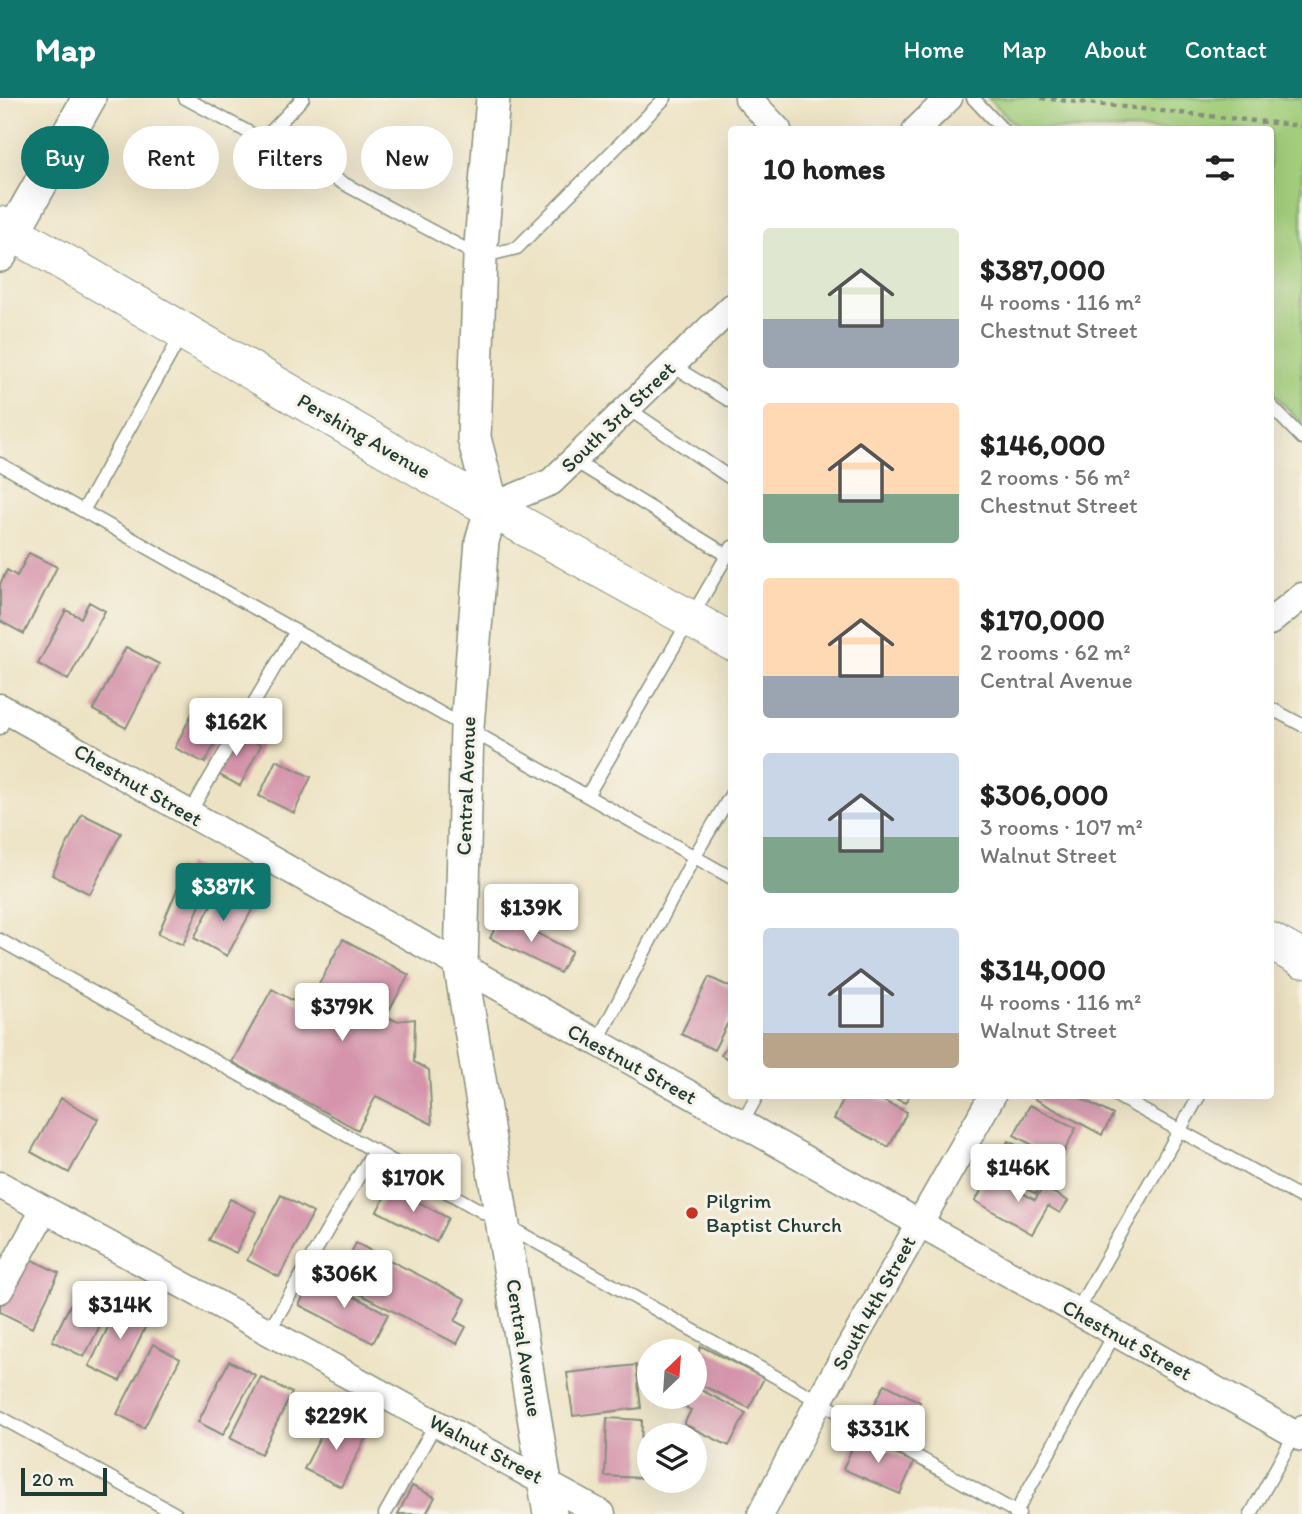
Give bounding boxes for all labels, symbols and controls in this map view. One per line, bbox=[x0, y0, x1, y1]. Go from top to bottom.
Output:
text: Map bbox=[35, 30, 96, 69]
text: Home bbox=[904, 35, 964, 64]
text: Map bbox=[1002, 35, 1046, 64]
text: About bbox=[1084, 35, 1147, 64]
text: Contact bbox=[1185, 35, 1267, 64]
chip: Buy bbox=[21, 126, 109, 189]
chip: Rent bbox=[123, 126, 219, 189]
chip: Filters bbox=[233, 126, 347, 189]
chip: New bbox=[361, 126, 453, 189]
icon: filters bbox=[1201, 149, 1239, 187]
text: 10 homes bbox=[763, 150, 886, 187]
text: $387,000 bbox=[980, 251, 1105, 288]
icon: home bbox=[819, 256, 903, 340]
text: 4 rooms · 116 m² bbox=[980, 288, 1142, 316]
text: Chestnut Street bbox=[980, 316, 1138, 344]
street label: South 3rd Street bbox=[555, 356, 680, 478]
street label: Pershing Avenue bbox=[293, 387, 435, 484]
text: $146,000 bbox=[980, 426, 1106, 463]
icon: home bbox=[819, 431, 903, 515]
text: 2 rooms · 56 m² bbox=[980, 463, 1131, 491]
text: Chestnut Street bbox=[980, 491, 1138, 519]
text: $170,000 bbox=[980, 601, 1105, 638]
icon: home bbox=[819, 606, 903, 690]
text: 2 rooms · 62 m² bbox=[980, 638, 1131, 666]
text: Central Avenue bbox=[980, 666, 1133, 694]
pin: $162K bbox=[187, 698, 285, 758]
text: $162K bbox=[205, 707, 267, 735]
street label: Central Avenue bbox=[451, 716, 480, 856]
street label: Chestnut Street bbox=[70, 738, 207, 831]
text: $306,000 bbox=[980, 776, 1108, 813]
icon: home bbox=[819, 781, 903, 865]
text: 3 rooms · 107 m² bbox=[980, 813, 1143, 841]
text: Walnut Street bbox=[980, 841, 1117, 869]
pin: $387K bbox=[174, 864, 272, 923]
text: $387K bbox=[192, 872, 254, 900]
pin: $139K bbox=[482, 884, 580, 944]
text: $139K bbox=[500, 893, 562, 921]
text: $314,000 bbox=[980, 951, 1106, 988]
icon: home bbox=[819, 956, 903, 1040]
pin: $379K bbox=[293, 984, 391, 1043]
text: 4 rooms · 116 m² bbox=[980, 988, 1142, 1016]
text: $379K bbox=[311, 992, 373, 1020]
text: Walnut Street bbox=[980, 1016, 1117, 1044]
street label: Chestnut Street bbox=[563, 1018, 701, 1109]
pin: $146K bbox=[969, 1144, 1067, 1204]
text: $146K bbox=[986, 1153, 1050, 1181]
pin: $170K bbox=[364, 1154, 462, 1214]
text: $170K bbox=[382, 1163, 444, 1191]
place label: Pilgrim Baptist Church bbox=[706, 1188, 842, 1237]
marker: Pilgrim Baptist Church bbox=[684, 1205, 700, 1221]
street label: South 4th Street bbox=[826, 1231, 921, 1374]
pin: $306K bbox=[295, 1250, 393, 1310]
text: $306K bbox=[311, 1259, 377, 1287]
street label: Central Avenue bbox=[501, 1277, 548, 1419]
pin: $314K bbox=[71, 1282, 169, 1341]
text: $314K bbox=[88, 1290, 152, 1318]
street label: Chestnut Street bbox=[1058, 1294, 1196, 1385]
north arrow bbox=[637, 1339, 707, 1409]
map controls bbox=[637, 1339, 707, 1493]
pin: $229K bbox=[287, 1392, 385, 1452]
text: $229K bbox=[305, 1401, 367, 1429]
pin: $331K bbox=[829, 1406, 927, 1465]
street label: Walnut Street bbox=[425, 1408, 547, 1489]
text: $331K bbox=[847, 1414, 909, 1442]
button: layers bbox=[637, 1423, 707, 1493]
scale bar bbox=[21, 1465, 107, 1497]
text: 20 m bbox=[32, 1468, 74, 1491]

